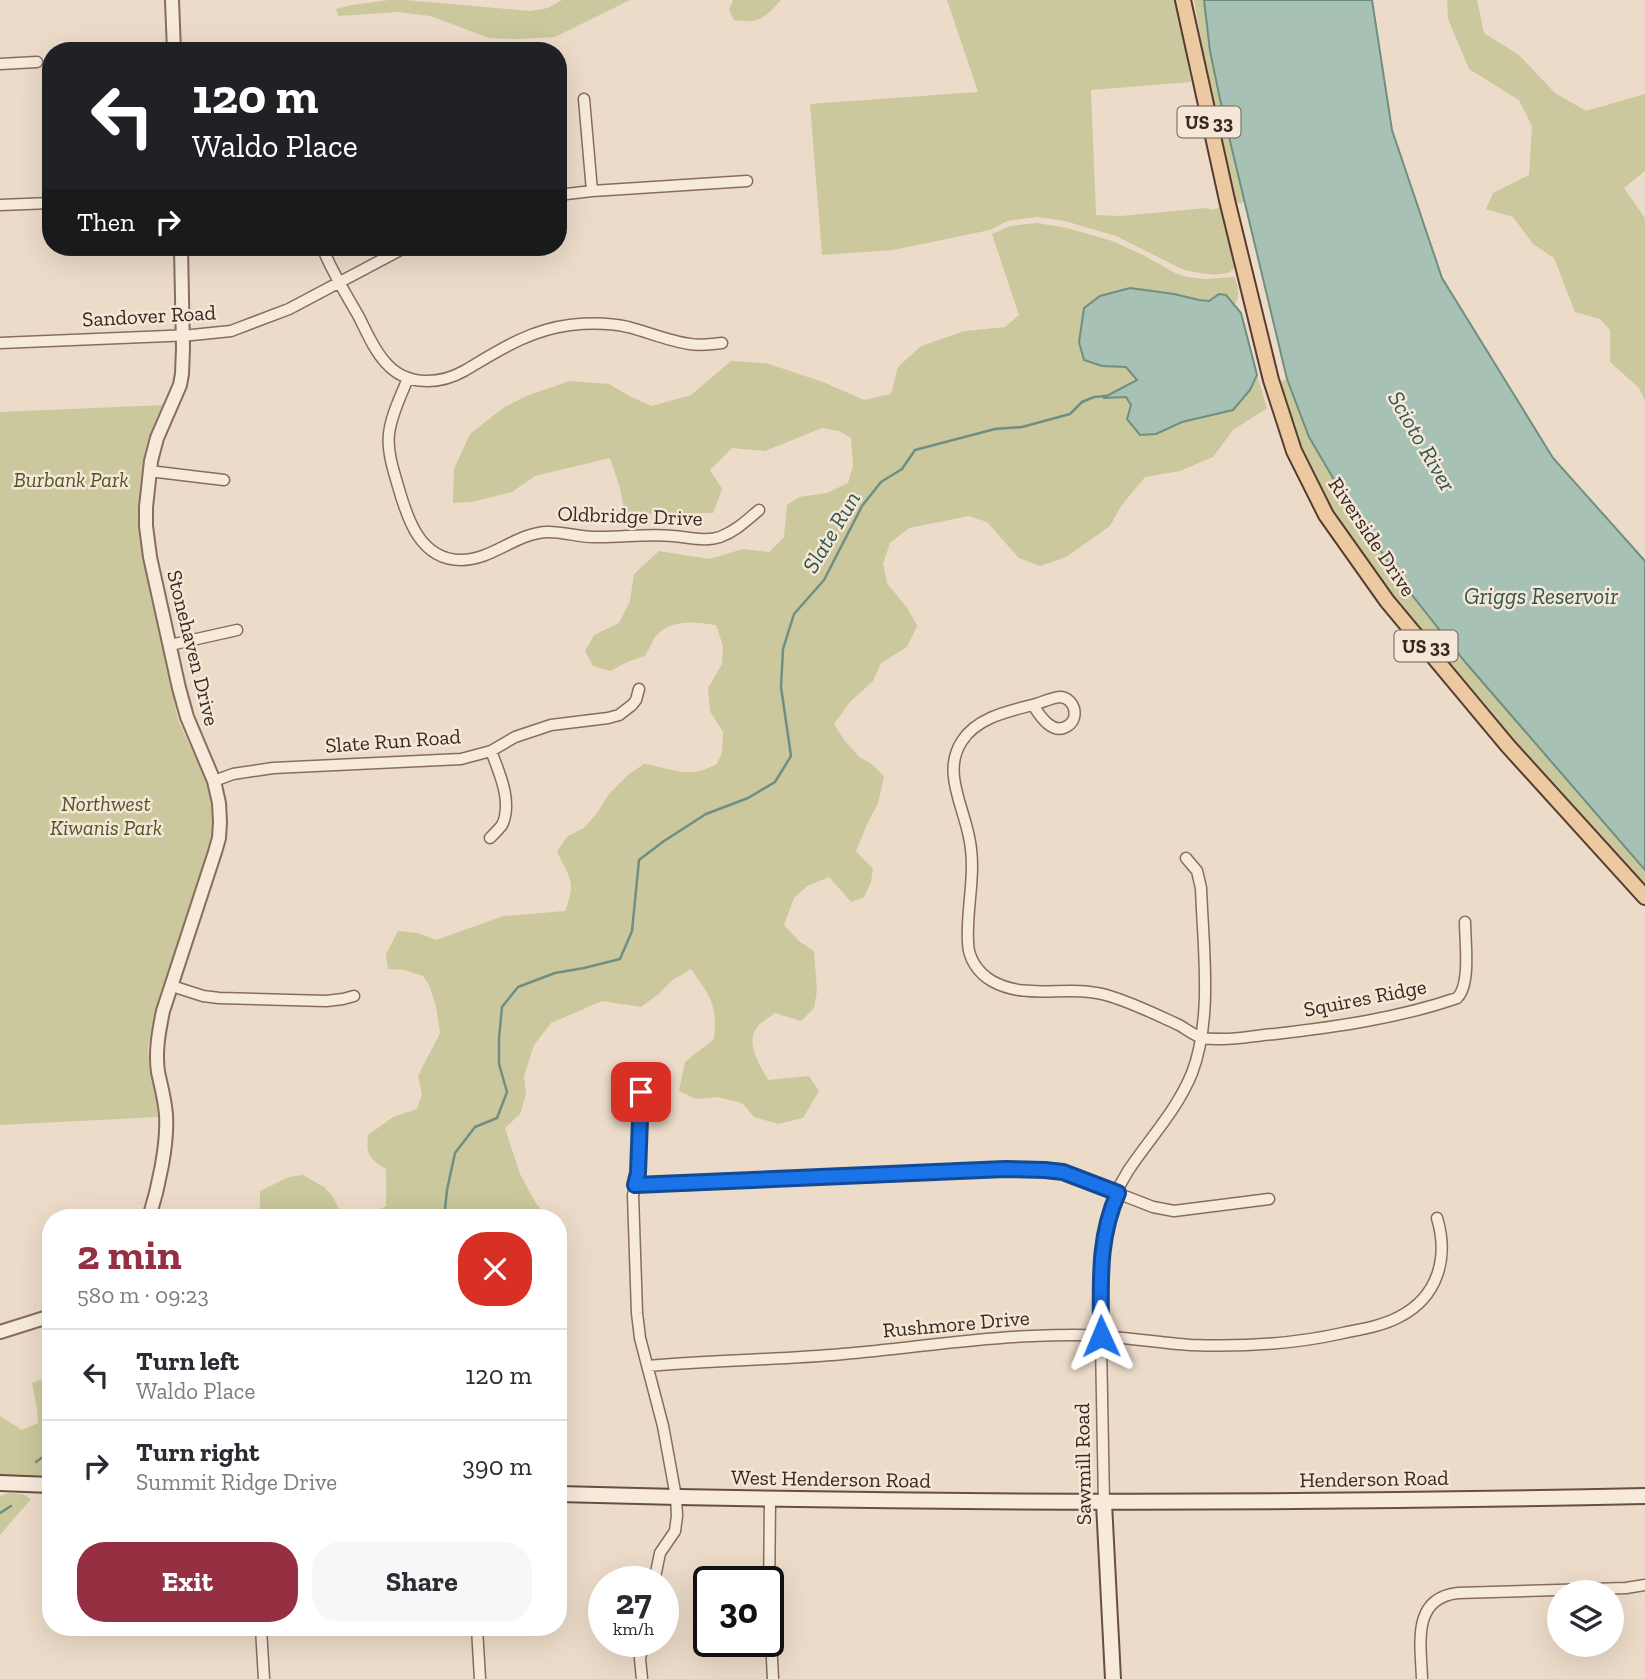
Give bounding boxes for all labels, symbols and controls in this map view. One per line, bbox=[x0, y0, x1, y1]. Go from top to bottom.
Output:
text: 120 m bbox=[192, 67, 318, 126]
icon: left bbox=[77, 70, 168, 161]
road number: US 33 bbox=[1178, 106, 1240, 138]
text: Waldo Place bbox=[192, 127, 358, 165]
icon: right bbox=[149, 203, 187, 241]
text: Then bbox=[77, 206, 135, 238]
street label: Sandover Road bbox=[81, 299, 217, 331]
water label: Scioto River bbox=[1382, 386, 1462, 496]
park label: Burbank Park bbox=[13, 467, 129, 492]
street label: Riverside Drive bbox=[1323, 472, 1422, 601]
water label: Slate Run bbox=[796, 486, 866, 578]
street label: Oldbridge Drive bbox=[557, 500, 703, 531]
street label: Stonehaven Drive bbox=[162, 567, 225, 728]
water label: Griggs Reservoir bbox=[1464, 582, 1618, 610]
road number: US 33 bbox=[1394, 631, 1458, 662]
street label: Slate Run Road bbox=[324, 723, 462, 758]
park label: Northwest Kiwanis Park bbox=[50, 791, 162, 840]
street label: Squires Ridge bbox=[1301, 973, 1429, 1022]
pin bbox=[611, 1062, 671, 1122]
icon: arrive bbox=[622, 1073, 660, 1111]
text: 2 min bbox=[77, 1229, 182, 1280]
button: close bbox=[458, 1232, 532, 1306]
text: 580 m · 09:23 bbox=[77, 1281, 209, 1309]
position arrow bbox=[1064, 1299, 1138, 1373]
street label: Rushmore Drive bbox=[881, 1305, 1031, 1342]
text: Turn left bbox=[136, 1345, 239, 1377]
icon: left bbox=[77, 1356, 115, 1394]
text: 120 m bbox=[465, 1359, 532, 1391]
text: Waldo Place bbox=[136, 1377, 255, 1405]
street label: Sawmill Road bbox=[1069, 1402, 1096, 1525]
text: Turn right bbox=[136, 1436, 259, 1468]
icon: right bbox=[77, 1447, 115, 1485]
text: 390 m bbox=[462, 1450, 532, 1482]
street label: West Henderson Road bbox=[731, 1464, 932, 1493]
street label: Henderson Road bbox=[1299, 1465, 1449, 1492]
text: Summit Ridge Drive bbox=[136, 1468, 337, 1496]
button: Exit bbox=[77, 1542, 298, 1622]
button: Share bbox=[312, 1542, 532, 1622]
speed limit sign: 30 bbox=[693, 1566, 784, 1657]
map controls bbox=[1547, 1580, 1624, 1657]
button: layers bbox=[1547, 1580, 1624, 1657]
text: 27 bbox=[615, 1581, 652, 1623]
text: km/h bbox=[613, 1618, 654, 1640]

